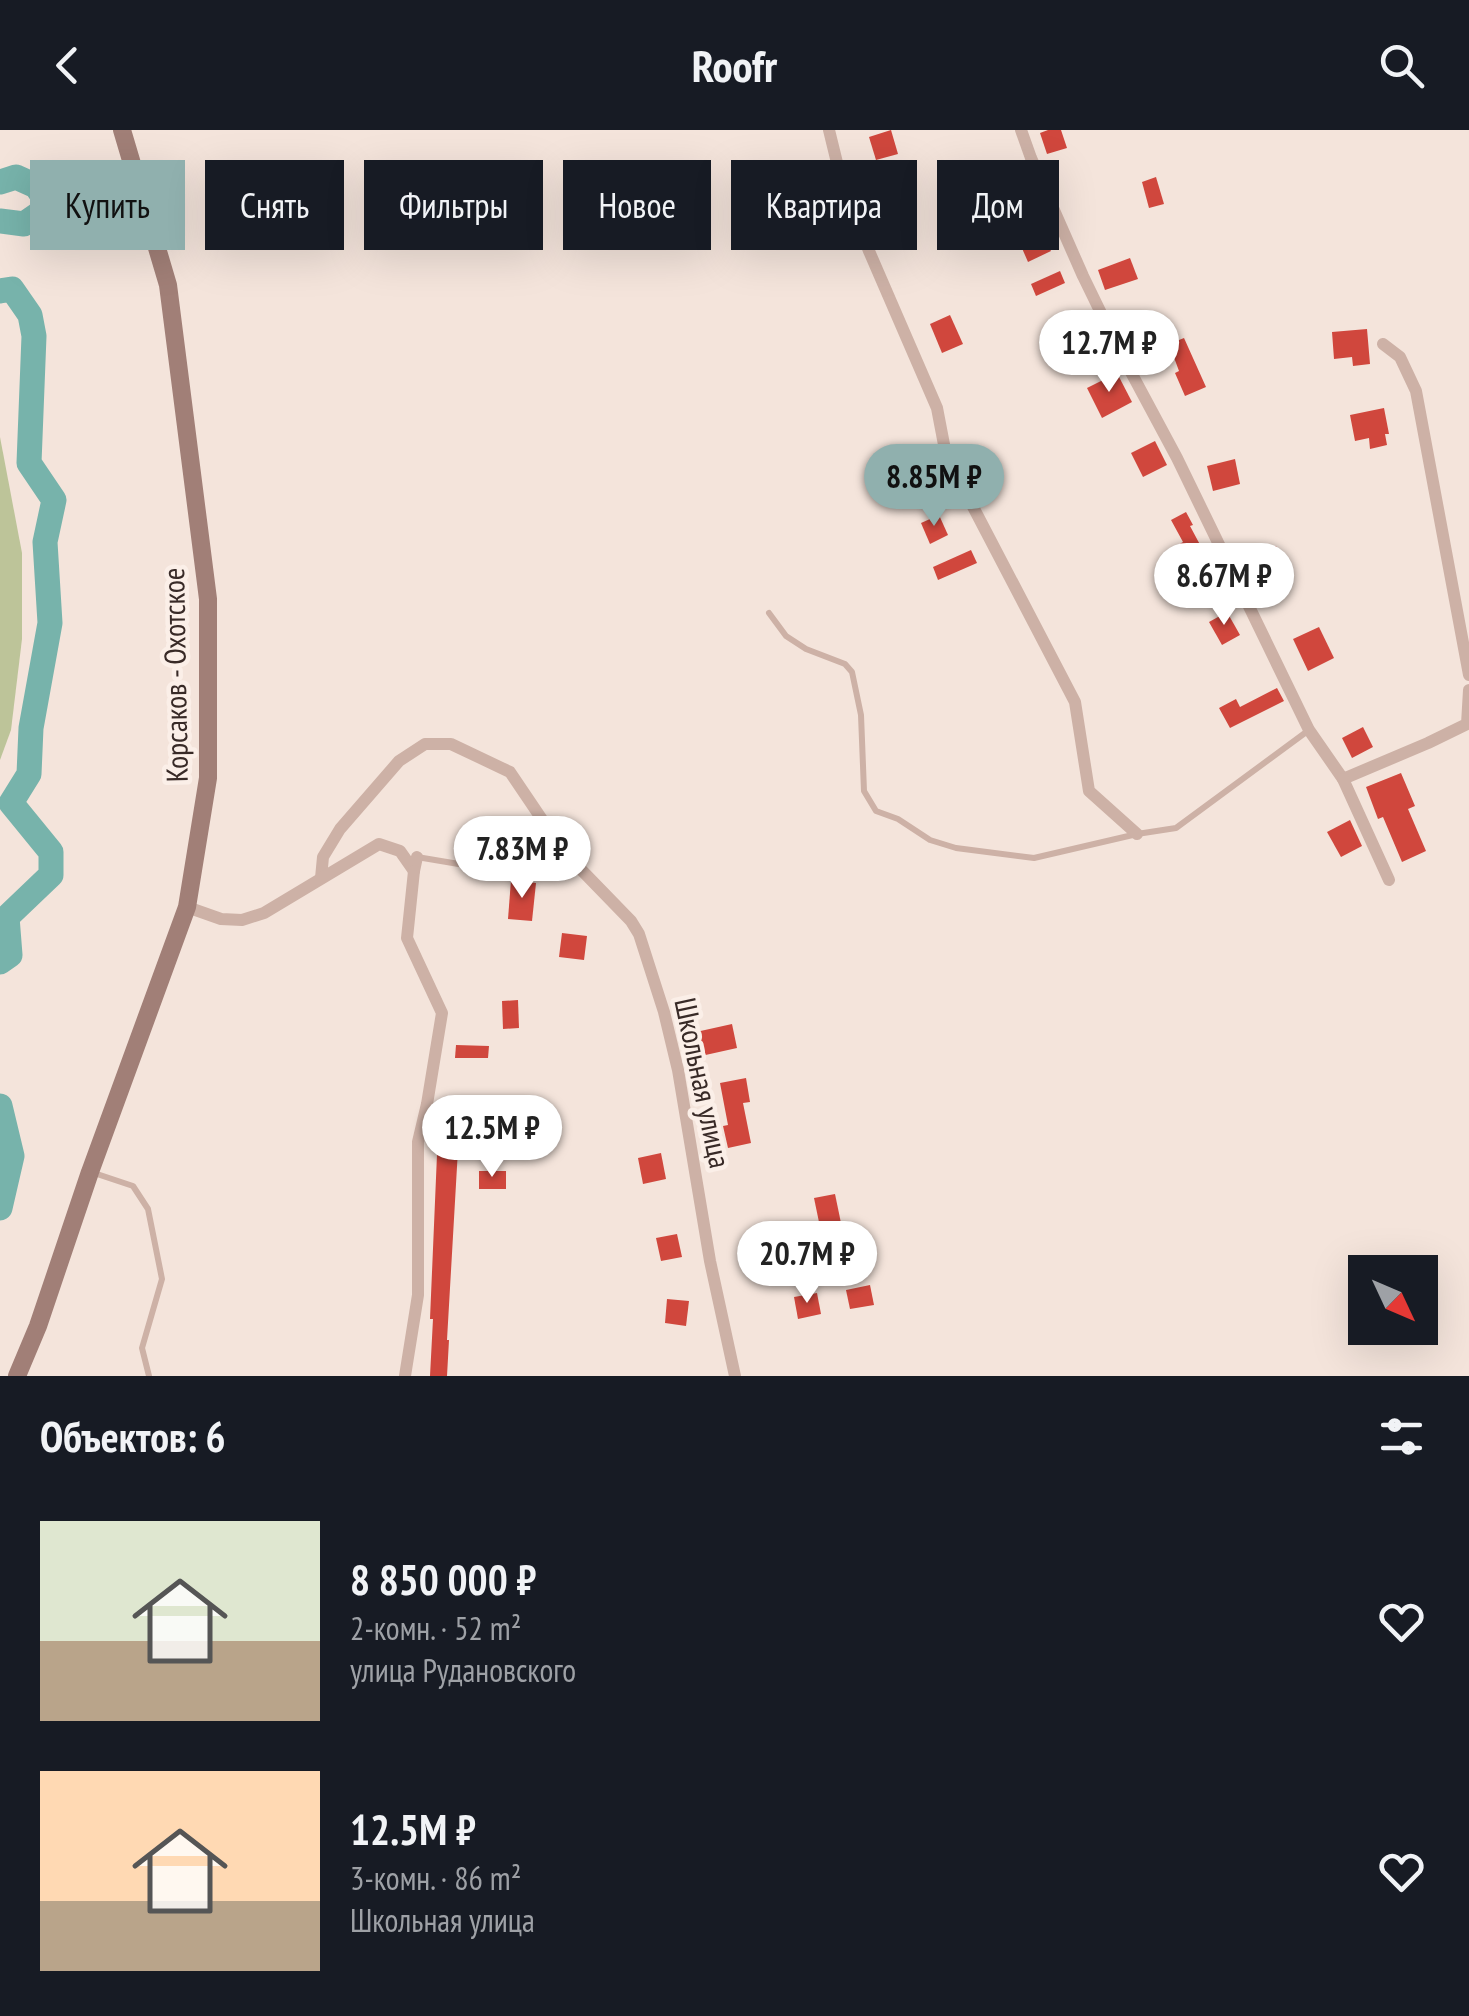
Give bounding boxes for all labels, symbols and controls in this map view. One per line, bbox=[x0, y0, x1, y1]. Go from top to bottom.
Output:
text: Roofr bbox=[692, 36, 777, 94]
icon: back bbox=[40, 38, 95, 93]
icon: search bbox=[1374, 38, 1429, 93]
chip: Купить bbox=[30, 160, 185, 250]
chip: Снять bbox=[205, 160, 344, 250]
chip: Фильтры bbox=[364, 160, 543, 250]
chip: Новое bbox=[563, 160, 711, 250]
chip: Квартира bbox=[731, 160, 917, 250]
chip: Дом bbox=[937, 160, 1059, 250]
pin: 12.7M ₽ bbox=[1017, 310, 1201, 395]
text: 12.7M ₽ bbox=[1061, 321, 1157, 363]
pin: 8.85M ₽ bbox=[842, 444, 1026, 529]
text: 8.85M ₽ bbox=[886, 455, 982, 497]
pin: 8.67M ₽ bbox=[1132, 543, 1316, 628]
text: 8.67M ₽ bbox=[1176, 554, 1272, 596]
street label: Корсаков - Охотское bbox=[153, 567, 196, 783]
pin: 7.83M ₽ bbox=[430, 816, 614, 901]
text: 7.83M ₽ bbox=[476, 827, 568, 869]
street label: Школьная улица bbox=[666, 994, 741, 1171]
pin: 12.5M ₽ bbox=[400, 1095, 584, 1180]
text: 12.5M ₽ bbox=[444, 1106, 540, 1148]
pin: 20.7M ₽ bbox=[715, 1221, 899, 1306]
text: 20.7M ₽ bbox=[759, 1232, 855, 1274]
north arrow bbox=[1348, 1255, 1438, 1345]
map controls bbox=[1348, 1255, 1438, 1345]
text: Объектов: 6 bbox=[40, 1409, 226, 1464]
icon: filters bbox=[1374, 1409, 1429, 1464]
text: 8 850 000 ₽ bbox=[350, 1552, 536, 1607]
icon: home bbox=[120, 1561, 240, 1681]
icon: heart bbox=[1374, 1594, 1429, 1649]
text: 2-комн. · 52 m² bbox=[350, 1607, 521, 1649]
text: улица Рудановского bbox=[350, 1649, 576, 1691]
text: 12.5M ₽ bbox=[350, 1802, 476, 1857]
icon: home bbox=[120, 1811, 240, 1931]
icon: heart bbox=[1374, 1844, 1429, 1899]
text: 3-комн. · 86 m² bbox=[350, 1857, 521, 1899]
text: Школьная улица bbox=[350, 1899, 535, 1941]

